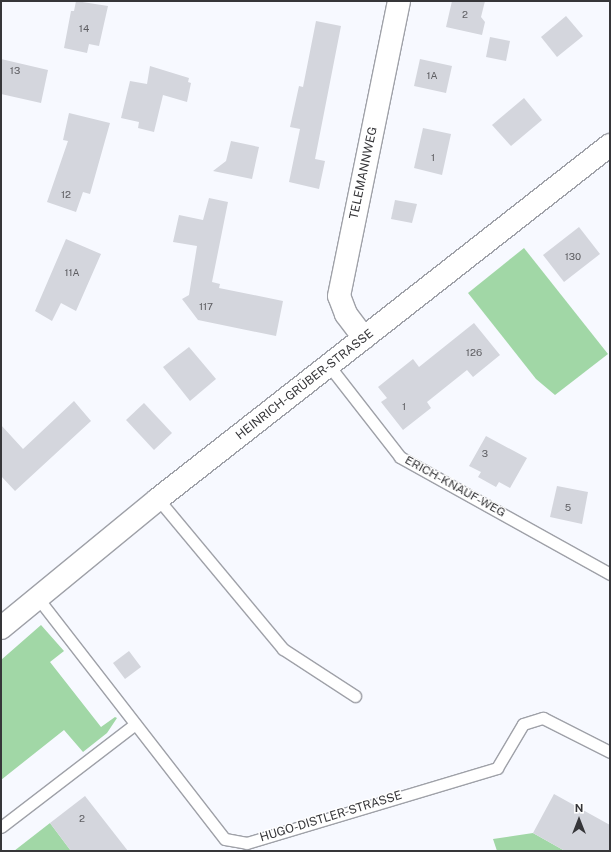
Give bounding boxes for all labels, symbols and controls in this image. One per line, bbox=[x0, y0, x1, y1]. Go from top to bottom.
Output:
house number: 2 bbox=[462, 9, 468, 21]
house number: 14 bbox=[79, 23, 89, 35]
house number: 13 bbox=[10, 65, 20, 77]
house number: 1A bbox=[426, 70, 438, 82]
street label: TELEMANNWEG bbox=[347, 126, 381, 220]
house number: 1 bbox=[431, 152, 435, 164]
house number: 12 bbox=[61, 189, 71, 201]
house number: 130 bbox=[565, 251, 581, 263]
house number: 11A bbox=[64, 267, 80, 279]
house number: 117 bbox=[199, 301, 213, 313]
street label: HEINRICH-GRÜBER-STRASSE bbox=[233, 327, 377, 443]
house number: 126 bbox=[466, 347, 482, 359]
house number: 1 bbox=[402, 401, 406, 413]
house number: 3 bbox=[482, 448, 488, 460]
street label: ERICH-KNAUF-WEG bbox=[402, 453, 508, 521]
house number: 5 bbox=[565, 502, 571, 514]
street label: HUGO-DISTLER-STRASSE bbox=[258, 789, 404, 845]
north arrow bbox=[559, 800, 599, 840]
text: N bbox=[575, 802, 583, 814]
house number: 2 bbox=[79, 813, 85, 825]

